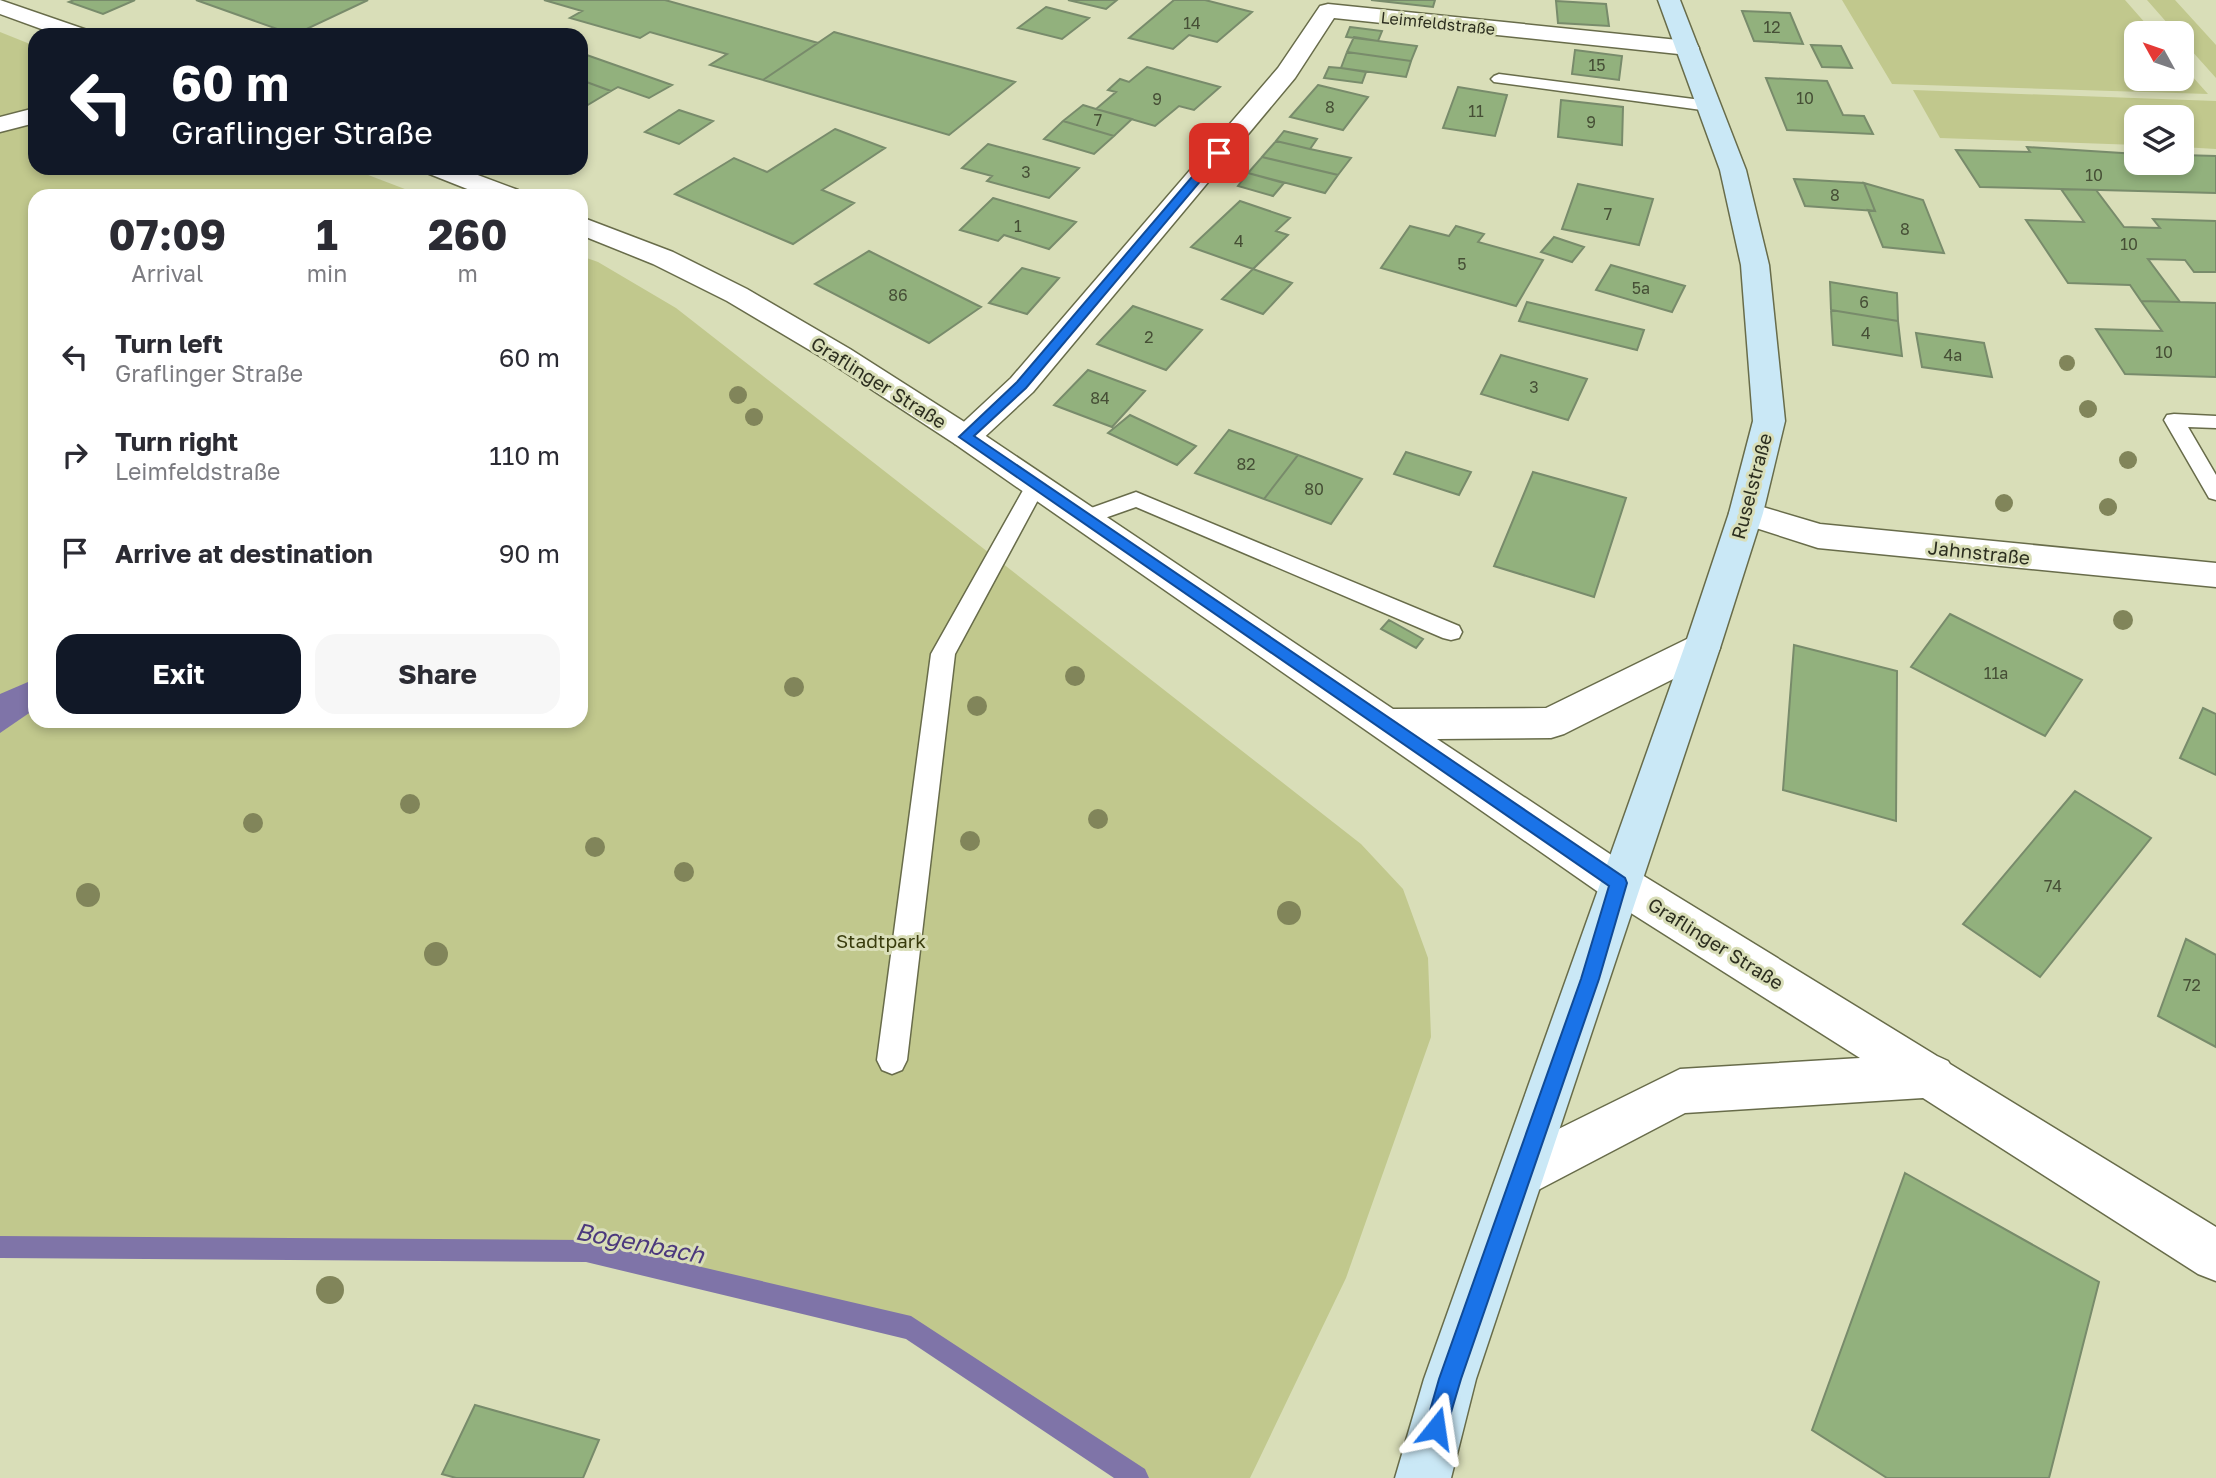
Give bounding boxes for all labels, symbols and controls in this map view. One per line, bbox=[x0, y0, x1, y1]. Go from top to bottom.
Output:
street label: Leimfeldstraße bbox=[1380, 7, 1496, 39]
house number: 14 bbox=[1183, 13, 1201, 33]
house number: 12 bbox=[1763, 17, 1781, 37]
north arrow bbox=[2124, 21, 2194, 91]
map controls bbox=[2124, 21, 2194, 175]
text: 60 m bbox=[171, 53, 289, 112]
house number: 15 bbox=[1588, 55, 1606, 75]
icon: left bbox=[56, 56, 147, 147]
house number: 10 bbox=[1796, 88, 1814, 108]
house number: 9 bbox=[1152, 89, 1162, 109]
house number: 8 bbox=[1325, 97, 1335, 117]
house number: 11 bbox=[1468, 101, 1484, 121]
button: layers bbox=[2124, 105, 2194, 175]
house number: 7 bbox=[1094, 110, 1102, 130]
house number: 9 bbox=[1586, 112, 1596, 132]
text: Graflinger Straße bbox=[171, 113, 433, 151]
pin bbox=[1189, 123, 1249, 183]
icon: arrive bbox=[1200, 134, 1238, 172]
house number: 3 bbox=[1021, 162, 1031, 182]
house number: 10 bbox=[2085, 165, 2103, 185]
house number: 8 bbox=[1830, 185, 1840, 205]
house number: 7 bbox=[1604, 204, 1612, 224]
text: 07:09 bbox=[109, 209, 226, 259]
text: 1 bbox=[316, 209, 338, 259]
text: 260 bbox=[428, 209, 507, 259]
house number: 1 bbox=[1014, 216, 1022, 236]
house number: 8 bbox=[1900, 219, 1910, 239]
house number: 4 bbox=[1234, 231, 1244, 251]
house number: 10 bbox=[2120, 234, 2138, 254]
house number: 5 bbox=[1457, 254, 1467, 274]
text: Arrival bbox=[131, 259, 203, 287]
text: min bbox=[307, 259, 347, 287]
text: m bbox=[457, 259, 478, 287]
house number: 5a bbox=[1632, 278, 1650, 298]
house number: 86 bbox=[888, 285, 908, 305]
house number: 6 bbox=[1859, 292, 1869, 312]
house number: 4 bbox=[1861, 323, 1871, 343]
house number: 2 bbox=[1144, 327, 1154, 347]
text: Turn left bbox=[115, 328, 223, 359]
street label: Graflinger Straße bbox=[807, 331, 951, 433]
icon: left bbox=[56, 338, 94, 376]
text: 60 m bbox=[499, 342, 560, 373]
house number: 10 bbox=[2155, 342, 2173, 362]
house number: 4a bbox=[1944, 345, 1962, 365]
text: Graflinger Straße bbox=[115, 359, 303, 387]
house number: 3 bbox=[1529, 377, 1539, 397]
house number: 84 bbox=[1090, 388, 1110, 408]
text: Turn right bbox=[115, 426, 238, 457]
street label: Ruselstraße bbox=[1726, 430, 1776, 542]
icon: right bbox=[56, 436, 94, 474]
text: 110 m bbox=[489, 440, 560, 471]
house number: 82 bbox=[1236, 454, 1256, 474]
text: Leimfeldstraße bbox=[115, 457, 280, 485]
house number: 80 bbox=[1304, 479, 1324, 499]
icon: arrive bbox=[56, 534, 94, 572]
street label: Jahnstraße bbox=[1927, 535, 2031, 569]
text: Arrive at destination bbox=[115, 538, 373, 569]
text: 90 m bbox=[499, 538, 560, 569]
button: Exit bbox=[56, 634, 301, 714]
button: Share bbox=[315, 634, 560, 714]
house number: 11a bbox=[1984, 663, 2008, 683]
house number: 74 bbox=[2044, 876, 2062, 896]
street label: Graflinger Straße bbox=[1644, 892, 1788, 994]
park label: Stadtpark bbox=[836, 929, 926, 952]
house number: 72 bbox=[2183, 975, 2201, 995]
water label: Bogenbach bbox=[573, 1215, 708, 1270]
position arrow bbox=[1399, 1391, 1473, 1465]

